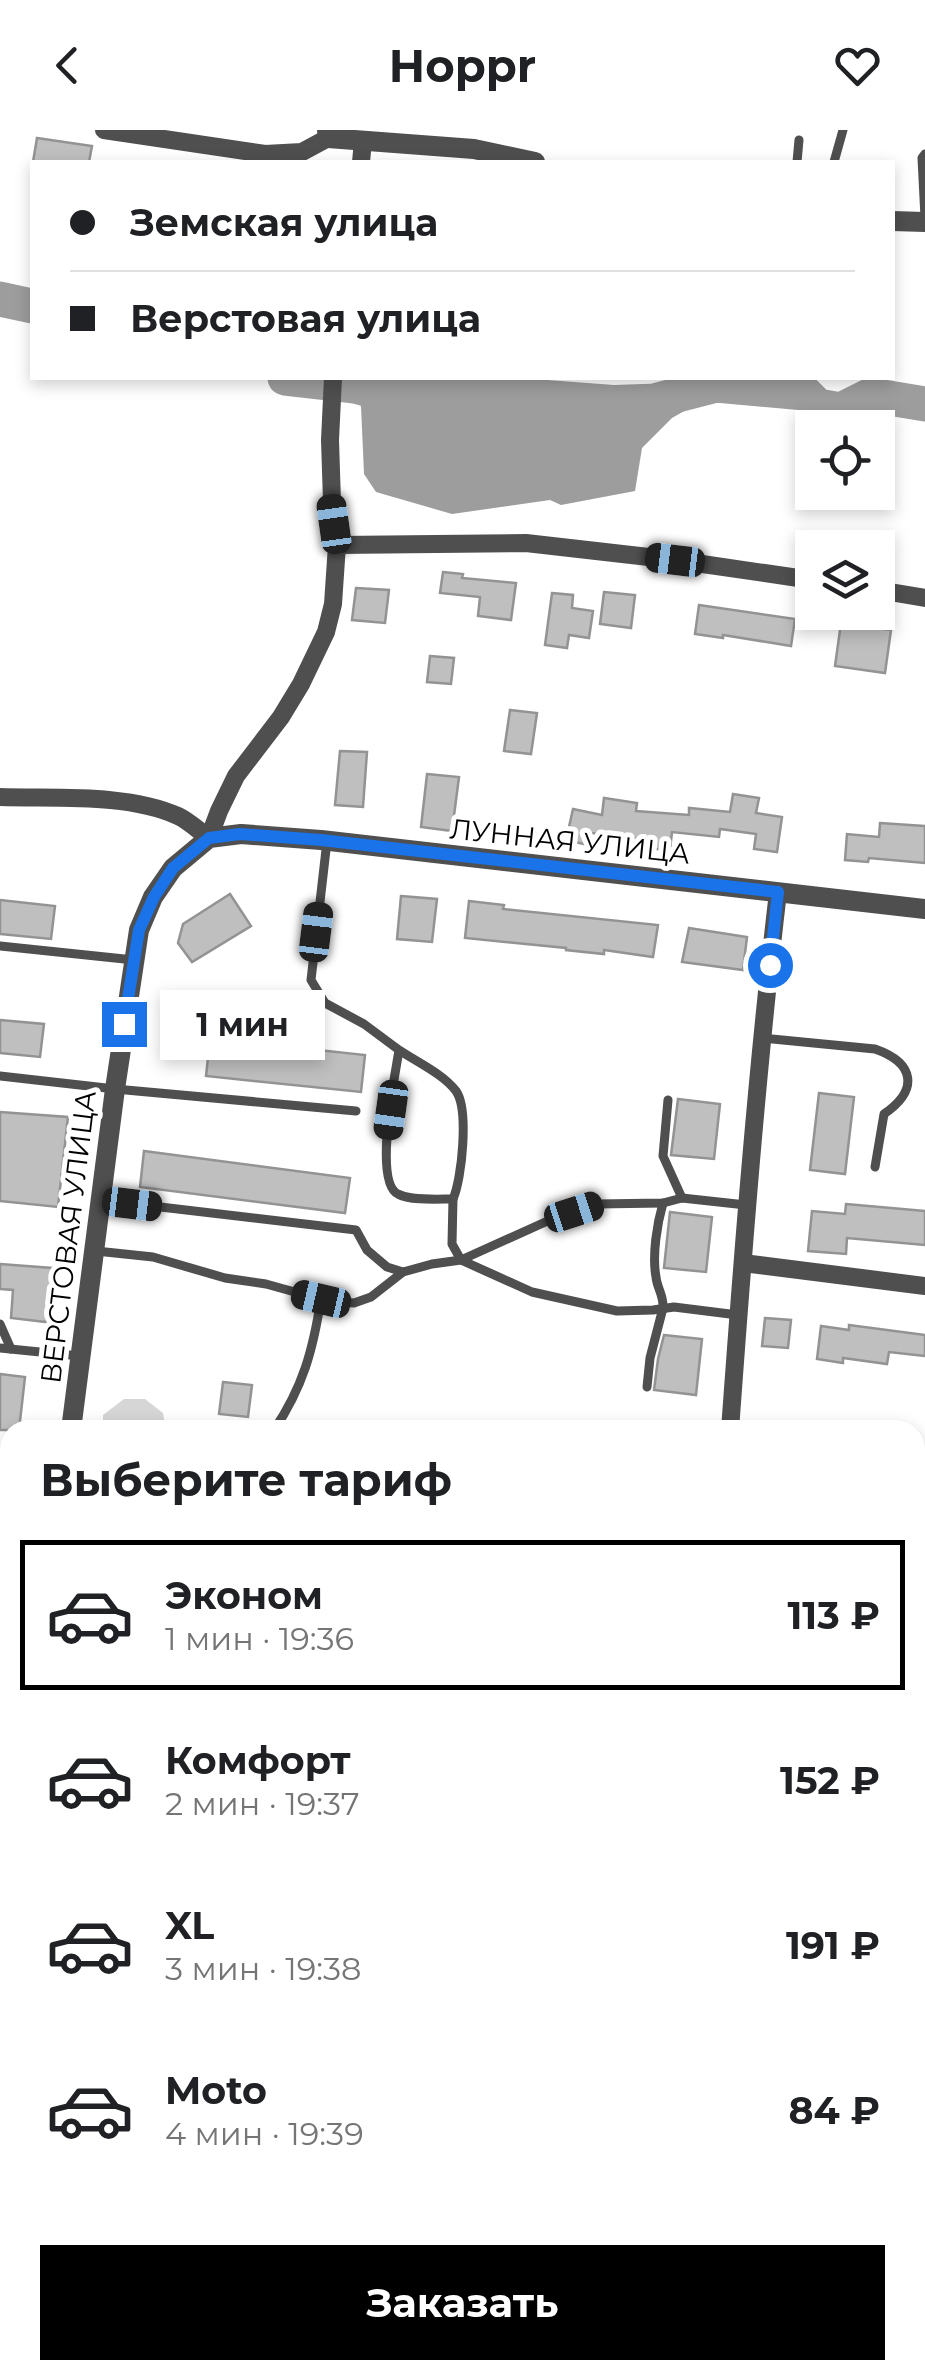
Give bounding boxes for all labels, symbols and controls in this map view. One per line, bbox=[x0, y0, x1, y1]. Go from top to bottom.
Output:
icon: back bbox=[40, 38, 95, 93]
text: Hoppr bbox=[389, 38, 536, 93]
icon: heart bbox=[830, 38, 885, 93]
text: Земская улица bbox=[130, 199, 438, 246]
text: Верстовая улица bbox=[130, 295, 481, 342]
map controls bbox=[795, 410, 895, 630]
button: locate bbox=[795, 410, 895, 510]
car bbox=[315, 492, 353, 556]
button: layers bbox=[795, 530, 895, 630]
car bbox=[643, 541, 707, 579]
street label: ЛУННАЯ УЛИЦА bbox=[448, 811, 692, 871]
car bbox=[297, 900, 335, 964]
route start bbox=[748, 943, 793, 988]
callout: 1 мин bbox=[159, 989, 324, 1059]
route end bbox=[102, 1002, 147, 1047]
text: 1 мин bbox=[196, 1005, 289, 1044]
car bbox=[372, 1078, 410, 1142]
street label: ВЕРСТОВАЯ УЛИЦА bbox=[33, 1088, 103, 1385]
car bbox=[100, 1185, 164, 1223]
car bbox=[541, 1188, 607, 1236]
car bbox=[288, 1278, 354, 1320]
text: Выберите тариф bbox=[40, 1452, 452, 1507]
icon: car bbox=[45, 1570, 135, 1660]
text: Эконом bbox=[165, 1572, 323, 1619]
text: 113 ₽ bbox=[787, 1592, 880, 1639]
text: 1 мин · 19:36 bbox=[165, 1619, 354, 1658]
icon: car bbox=[45, 1735, 135, 1825]
text: Комфорт bbox=[165, 1737, 351, 1784]
text: 152 ₽ bbox=[780, 1757, 880, 1804]
text: 2 мин · 19:37 bbox=[165, 1784, 360, 1823]
icon: car bbox=[45, 1900, 135, 1990]
text: XL bbox=[165, 1902, 214, 1949]
text: 191 ₽ bbox=[786, 1922, 880, 1969]
text: 3 мин · 19:38 bbox=[165, 1949, 361, 1988]
icon: car bbox=[45, 2065, 135, 2155]
text: Moto bbox=[165, 2067, 267, 2114]
text: 84 ₽ bbox=[788, 2087, 880, 2134]
text: 4 мин · 19:39 bbox=[165, 2114, 364, 2153]
button: Заказать bbox=[40, 2245, 885, 2360]

